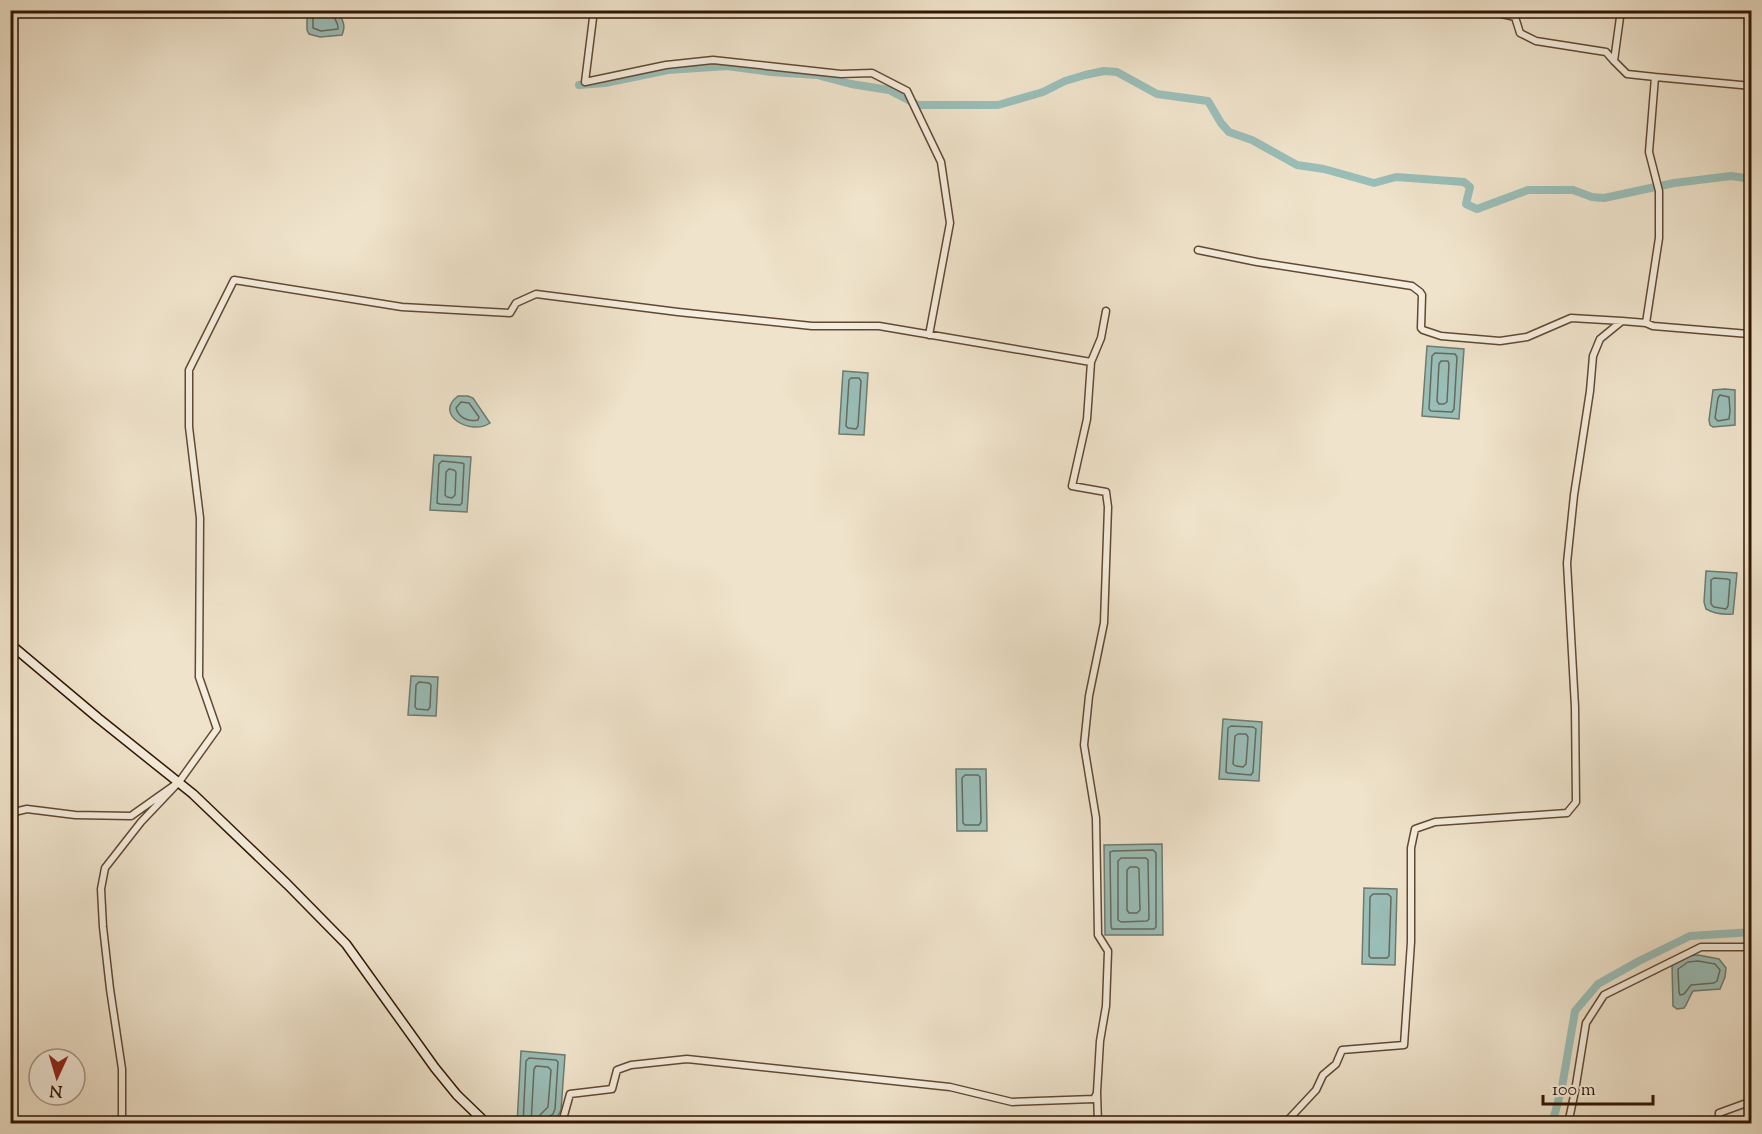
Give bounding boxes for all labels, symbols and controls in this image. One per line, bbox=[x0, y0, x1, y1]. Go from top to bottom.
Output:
north arrow bbox=[27, 1047, 87, 1107]
scale bar bbox=[1543, 1068, 1652, 1106]
text: N bbox=[49, 1078, 63, 1101]
text: 100 m bbox=[1552, 1078, 1596, 1104]

